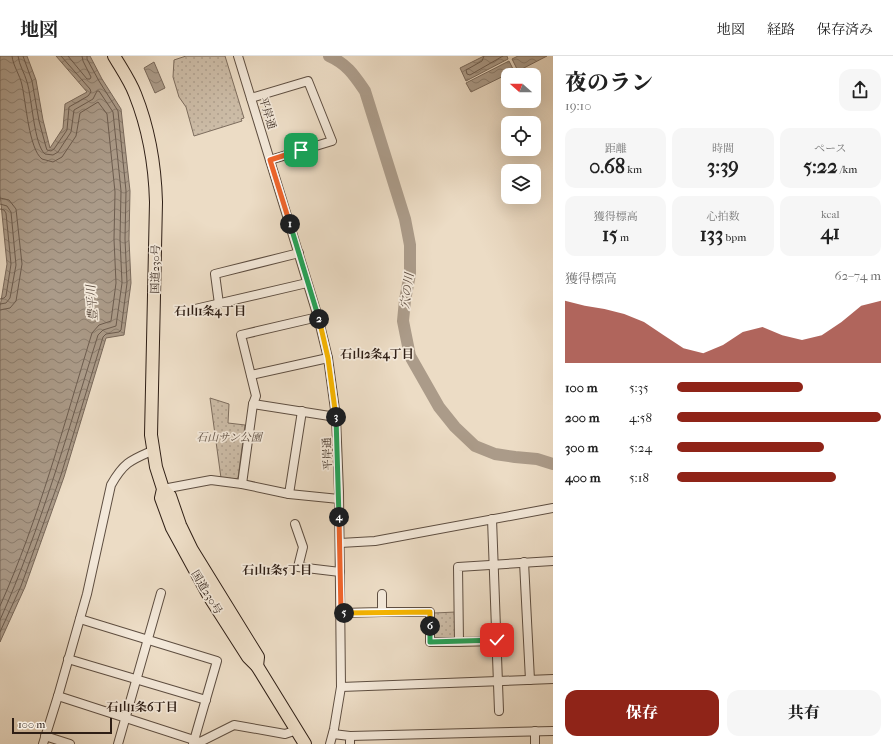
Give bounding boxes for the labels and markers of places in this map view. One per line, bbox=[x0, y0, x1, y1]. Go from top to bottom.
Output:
pin bbox=[284, 133, 318, 167]
pin: 1 bbox=[280, 214, 300, 234]
pin: 2 bbox=[309, 309, 329, 329]
pin: 3 bbox=[326, 407, 346, 427]
pin: 4 bbox=[329, 507, 349, 527]
pin: 5 bbox=[334, 603, 354, 623]
pin: 6 bbox=[420, 616, 440, 636]
pin bbox=[480, 623, 514, 657]

